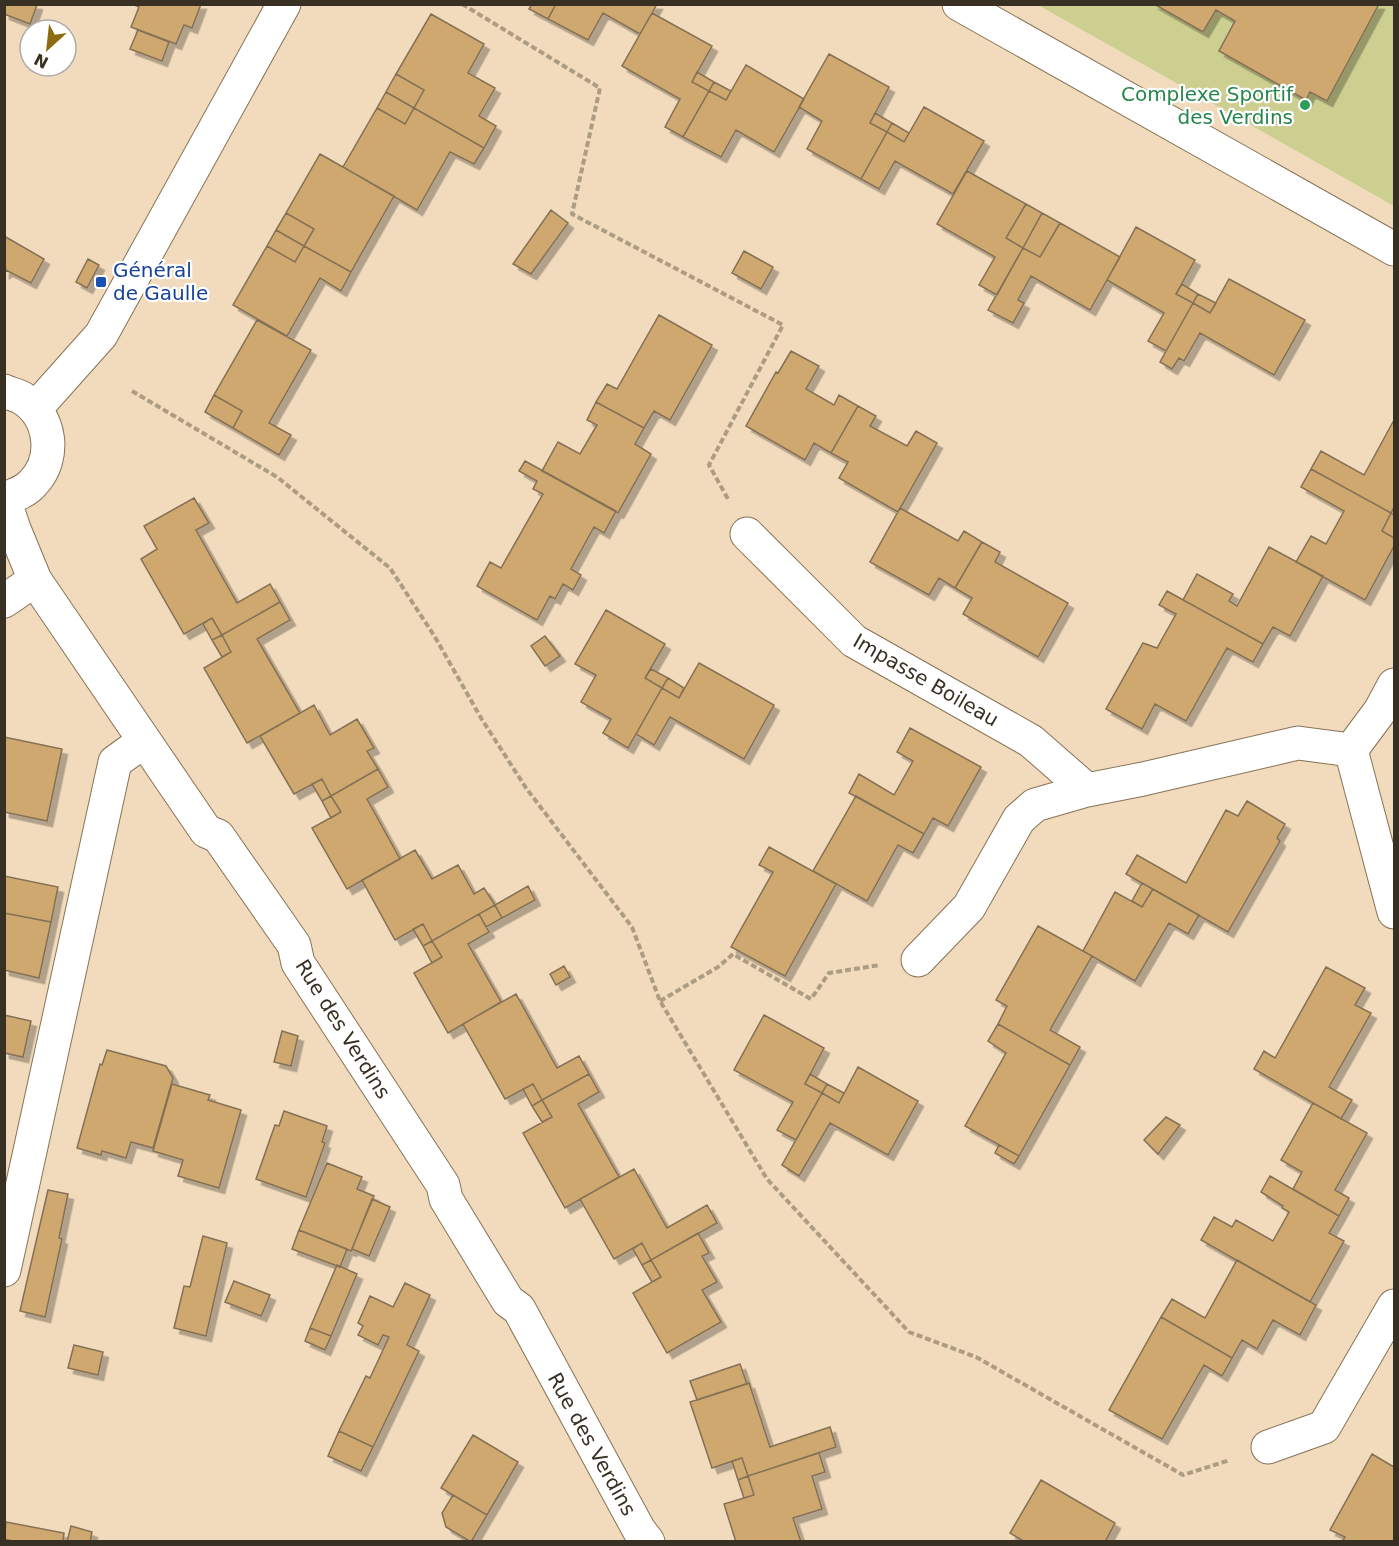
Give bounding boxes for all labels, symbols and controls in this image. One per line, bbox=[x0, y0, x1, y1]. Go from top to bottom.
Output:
north arrow bbox=[18, 18, 78, 78]
text: N bbox=[31, 49, 52, 72]
place label: Complexe Sportif des Verdins bbox=[1121, 82, 1294, 129]
marker: Complexe Sportif des Verdins bbox=[1298, 98, 1312, 112]
place label: Général de Gaulle bbox=[113, 258, 208, 305]
marker: Général de Gaulle bbox=[94, 275, 108, 289]
street label: Impasse Boileau bbox=[849, 629, 1003, 731]
street label: Rue des Verdins bbox=[290, 955, 396, 1103]
street label: Rue des Verdins bbox=[543, 1368, 641, 1520]

